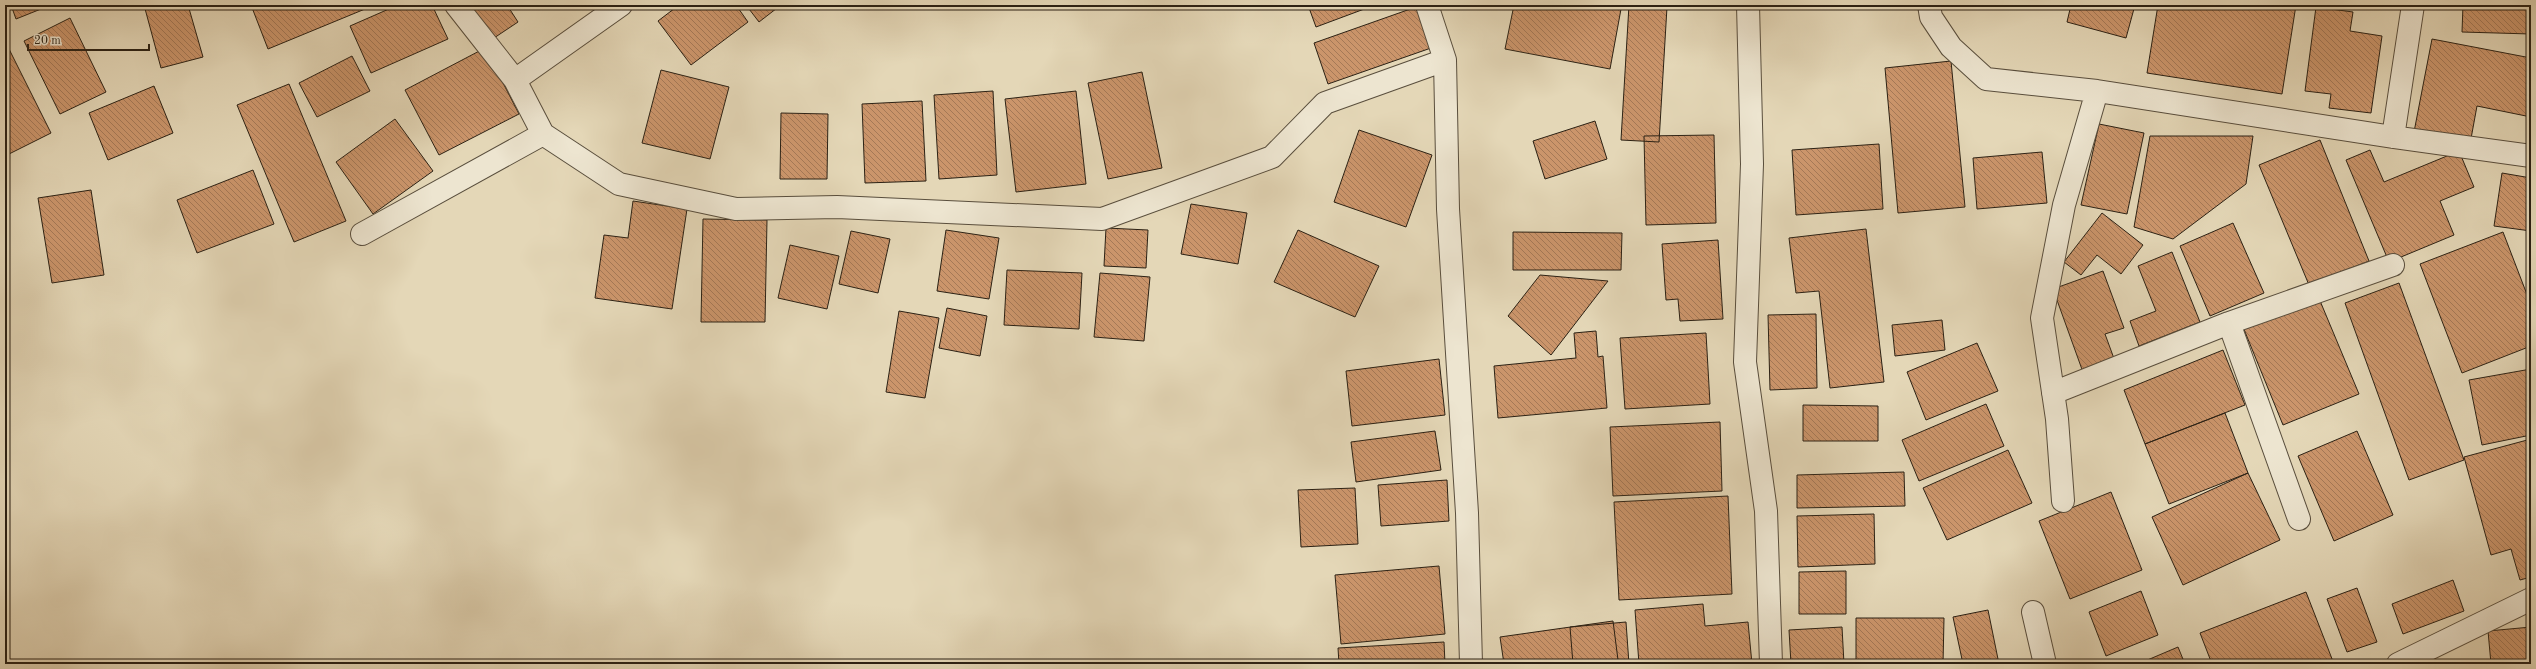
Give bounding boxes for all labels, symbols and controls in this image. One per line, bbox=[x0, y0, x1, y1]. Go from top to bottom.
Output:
scale bar bbox=[28, 26, 149, 52]
text: 20 m bbox=[34, 35, 61, 47]

